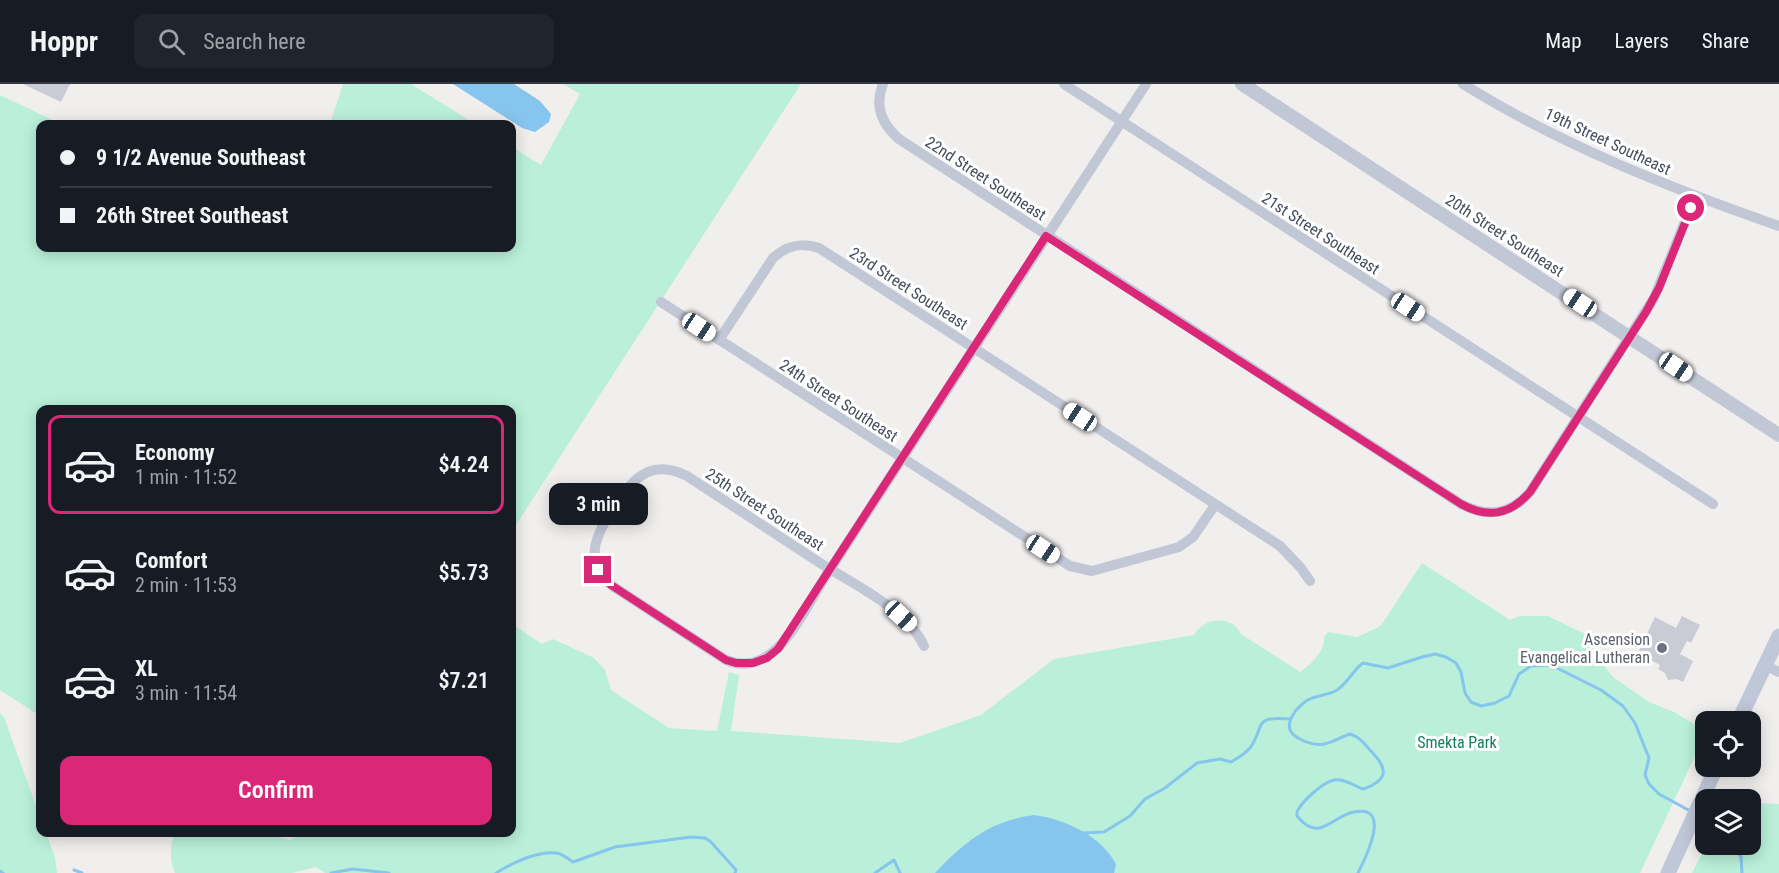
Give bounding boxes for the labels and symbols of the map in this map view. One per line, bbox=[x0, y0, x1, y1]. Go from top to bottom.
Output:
street label: 19th Street Southeast bbox=[1542, 104, 1674, 179]
street label: 22nd Street Southeast bbox=[922, 132, 1050, 225]
street label: 21st Street Southeast bbox=[1258, 188, 1383, 279]
street label: 20th Street Southeast bbox=[1442, 190, 1567, 281]
route start bbox=[1677, 194, 1704, 221]
street label: 23rd Street Southeast bbox=[846, 243, 972, 334]
car bbox=[1560, 286, 1600, 320]
car bbox=[1388, 290, 1428, 324]
car bbox=[679, 310, 719, 344]
car bbox=[1656, 349, 1696, 385]
street label: 24th Street Southeast bbox=[776, 355, 901, 446]
car bbox=[1060, 400, 1100, 434]
street label: 25th Street Southeast bbox=[702, 464, 827, 555]
callout: 3 min bbox=[548, 483, 648, 525]
car bbox=[1023, 532, 1063, 566]
route end bbox=[584, 556, 611, 583]
car bbox=[882, 597, 920, 635]
place label: Ascension Evangelical Lutheran bbox=[1520, 630, 1650, 667]
marker: Ascension Evangelical Lutheran bbox=[1655, 641, 1669, 655]
park label: Smekta Park bbox=[1417, 733, 1498, 752]

